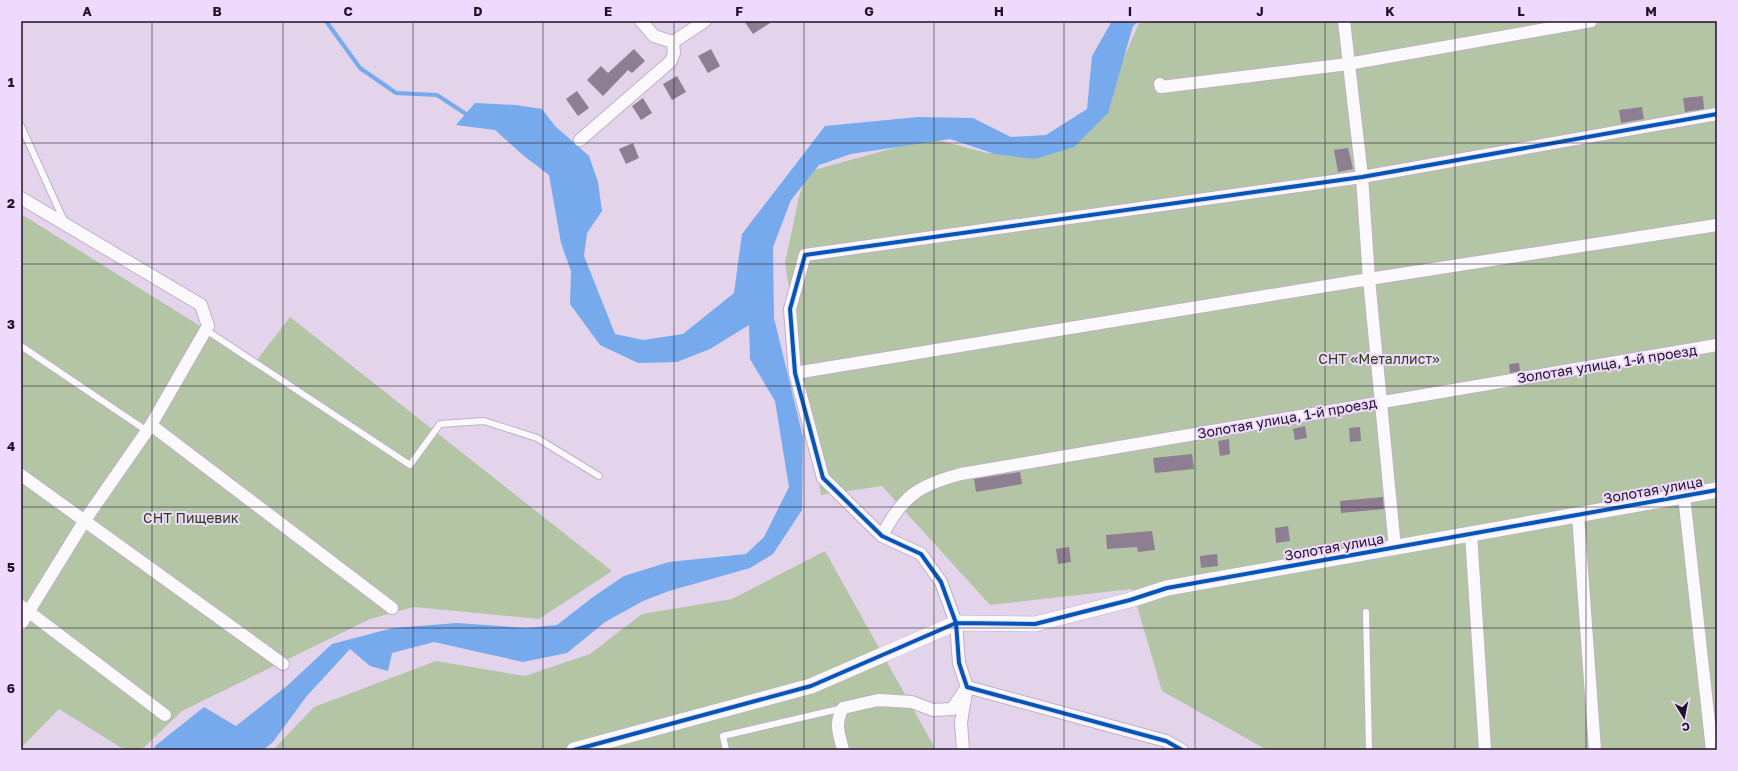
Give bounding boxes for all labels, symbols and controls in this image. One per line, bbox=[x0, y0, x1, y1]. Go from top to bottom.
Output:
text: A bbox=[82, 3, 92, 19]
text: B bbox=[212, 3, 222, 19]
text: C bbox=[343, 3, 353, 19]
text: D bbox=[473, 3, 483, 19]
text: E bbox=[604, 3, 612, 19]
text: F bbox=[735, 3, 743, 19]
text: G bbox=[864, 3, 874, 19]
text: H bbox=[994, 3, 1004, 19]
text: I bbox=[1128, 3, 1132, 19]
text: J bbox=[1256, 3, 1264, 19]
text: K bbox=[1385, 3, 1395, 19]
text: L bbox=[1517, 3, 1525, 19]
text: M bbox=[1645, 3, 1657, 19]
text: 1 bbox=[8, 74, 15, 90]
text: 2 bbox=[7, 195, 15, 211]
text: 3 bbox=[7, 316, 15, 332]
street label: Золотая улица, 1-й проезд bbox=[1516, 341, 1699, 386]
park label: СНТ «Металлист» bbox=[1318, 350, 1440, 367]
street label: Золотая улица, 1-й проезд bbox=[1196, 393, 1378, 442]
text: 4 bbox=[7, 438, 15, 454]
street label: Золотая улица bbox=[1602, 472, 1704, 507]
park label: СНТ Пищевик bbox=[143, 509, 239, 526]
street label: Золотая улица bbox=[1283, 529, 1385, 564]
text: 5 bbox=[7, 559, 15, 575]
text: 6 bbox=[7, 680, 15, 696]
north arrow bbox=[1664, 697, 1704, 737]
text: С bbox=[1681, 720, 1691, 734]

